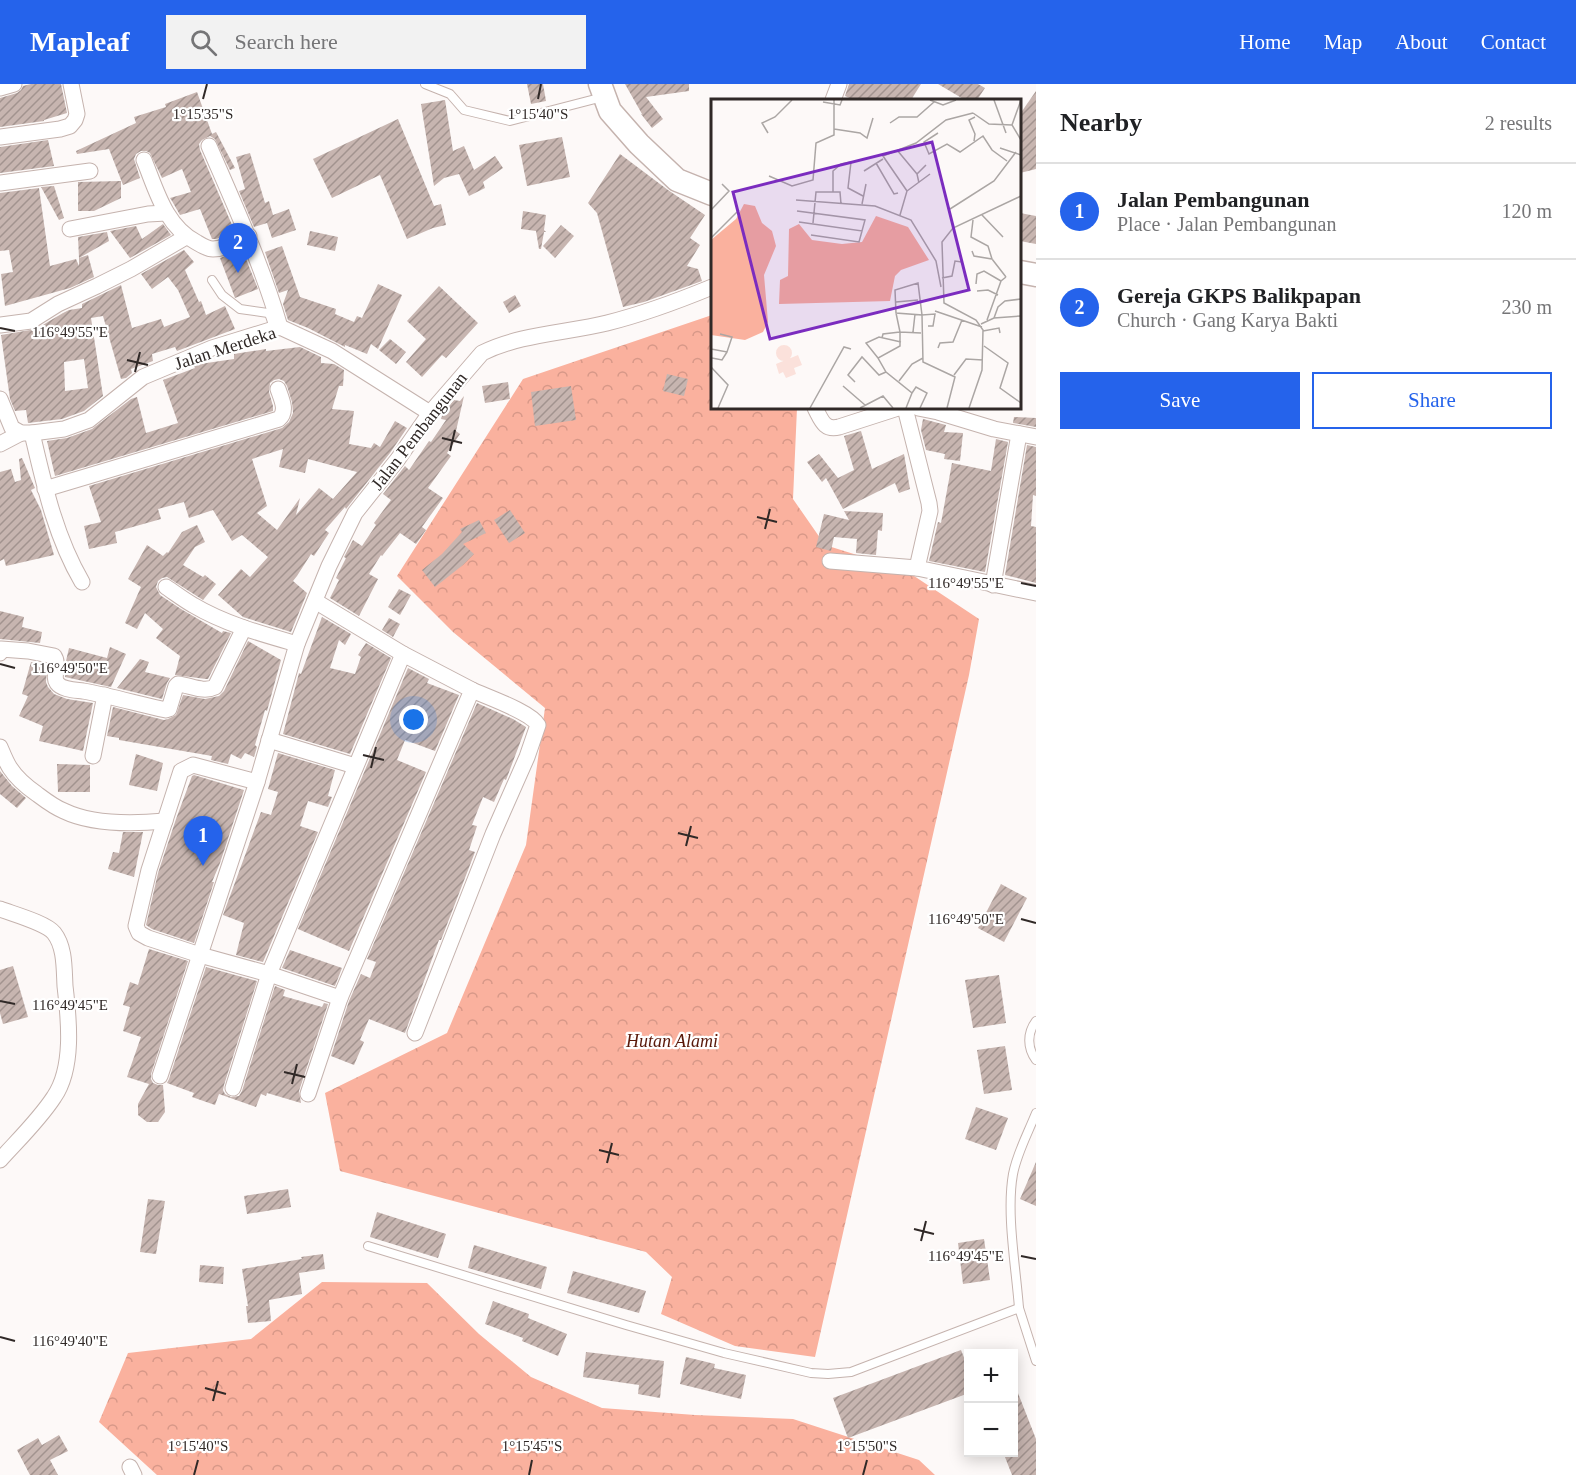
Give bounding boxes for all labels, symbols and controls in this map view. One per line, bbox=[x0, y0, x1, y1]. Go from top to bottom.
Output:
search box bbox=[166, 15, 586, 69]
text: Mapleaf bbox=[30, 26, 130, 57]
icon: search bbox=[187, 26, 220, 59]
text: Search here bbox=[235, 29, 338, 54]
text: Home bbox=[1239, 30, 1291, 54]
text: Map bbox=[1324, 30, 1362, 54]
text: About bbox=[1395, 30, 1448, 54]
text: Contact bbox=[1481, 30, 1546, 54]
inset map bbox=[711, 99, 1021, 410]
text: 1°15'35"S bbox=[173, 106, 233, 122]
text: 1°15'40"S bbox=[508, 106, 568, 122]
text: Nearby bbox=[1060, 108, 1142, 137]
text: 2 results bbox=[1485, 112, 1552, 134]
text: Jalan Pembangunan bbox=[1117, 187, 1310, 212]
text: 1 bbox=[1075, 200, 1085, 222]
text: 120 m bbox=[1501, 200, 1552, 222]
text: Place · Jalan Pembangunan bbox=[1117, 213, 1336, 235]
pin: 2 bbox=[218, 224, 258, 273]
text: Gereja GKPS Balikpapan bbox=[1117, 283, 1361, 308]
text: 2 bbox=[1075, 296, 1085, 318]
text: 230 m bbox=[1501, 296, 1552, 318]
text: Church · Gang Karya Bakti bbox=[1117, 309, 1338, 331]
street label: Jalan Merdeka bbox=[172, 322, 278, 374]
text: 116°49'55"E bbox=[32, 324, 108, 340]
street label: Jalan Pembangunan bbox=[367, 368, 471, 494]
button: Save bbox=[1060, 372, 1300, 429]
button: Share bbox=[1312, 372, 1552, 429]
text: 116°49'55"E bbox=[928, 575, 1004, 591]
text: 116°49'50"E bbox=[32, 660, 108, 676]
your location bbox=[399, 705, 428, 734]
pin: 1 bbox=[184, 816, 222, 866]
text: 116°49'50"E bbox=[928, 911, 1004, 927]
text: 116°49'45"E bbox=[32, 997, 108, 1013]
park label: Hutan Alami bbox=[625, 1031, 718, 1051]
text: 116°49'45"E bbox=[928, 1248, 1004, 1264]
text: 116°49'40"E bbox=[32, 1333, 108, 1349]
map controls bbox=[964, 1349, 1018, 1457]
button: + bbox=[964, 1349, 1018, 1403]
button: − bbox=[964, 1403, 1018, 1457]
text: 1°15'40"S bbox=[168, 1438, 228, 1454]
text: 1°15'45"S bbox=[502, 1438, 562, 1454]
text: 1°15'50"S bbox=[837, 1438, 897, 1454]

